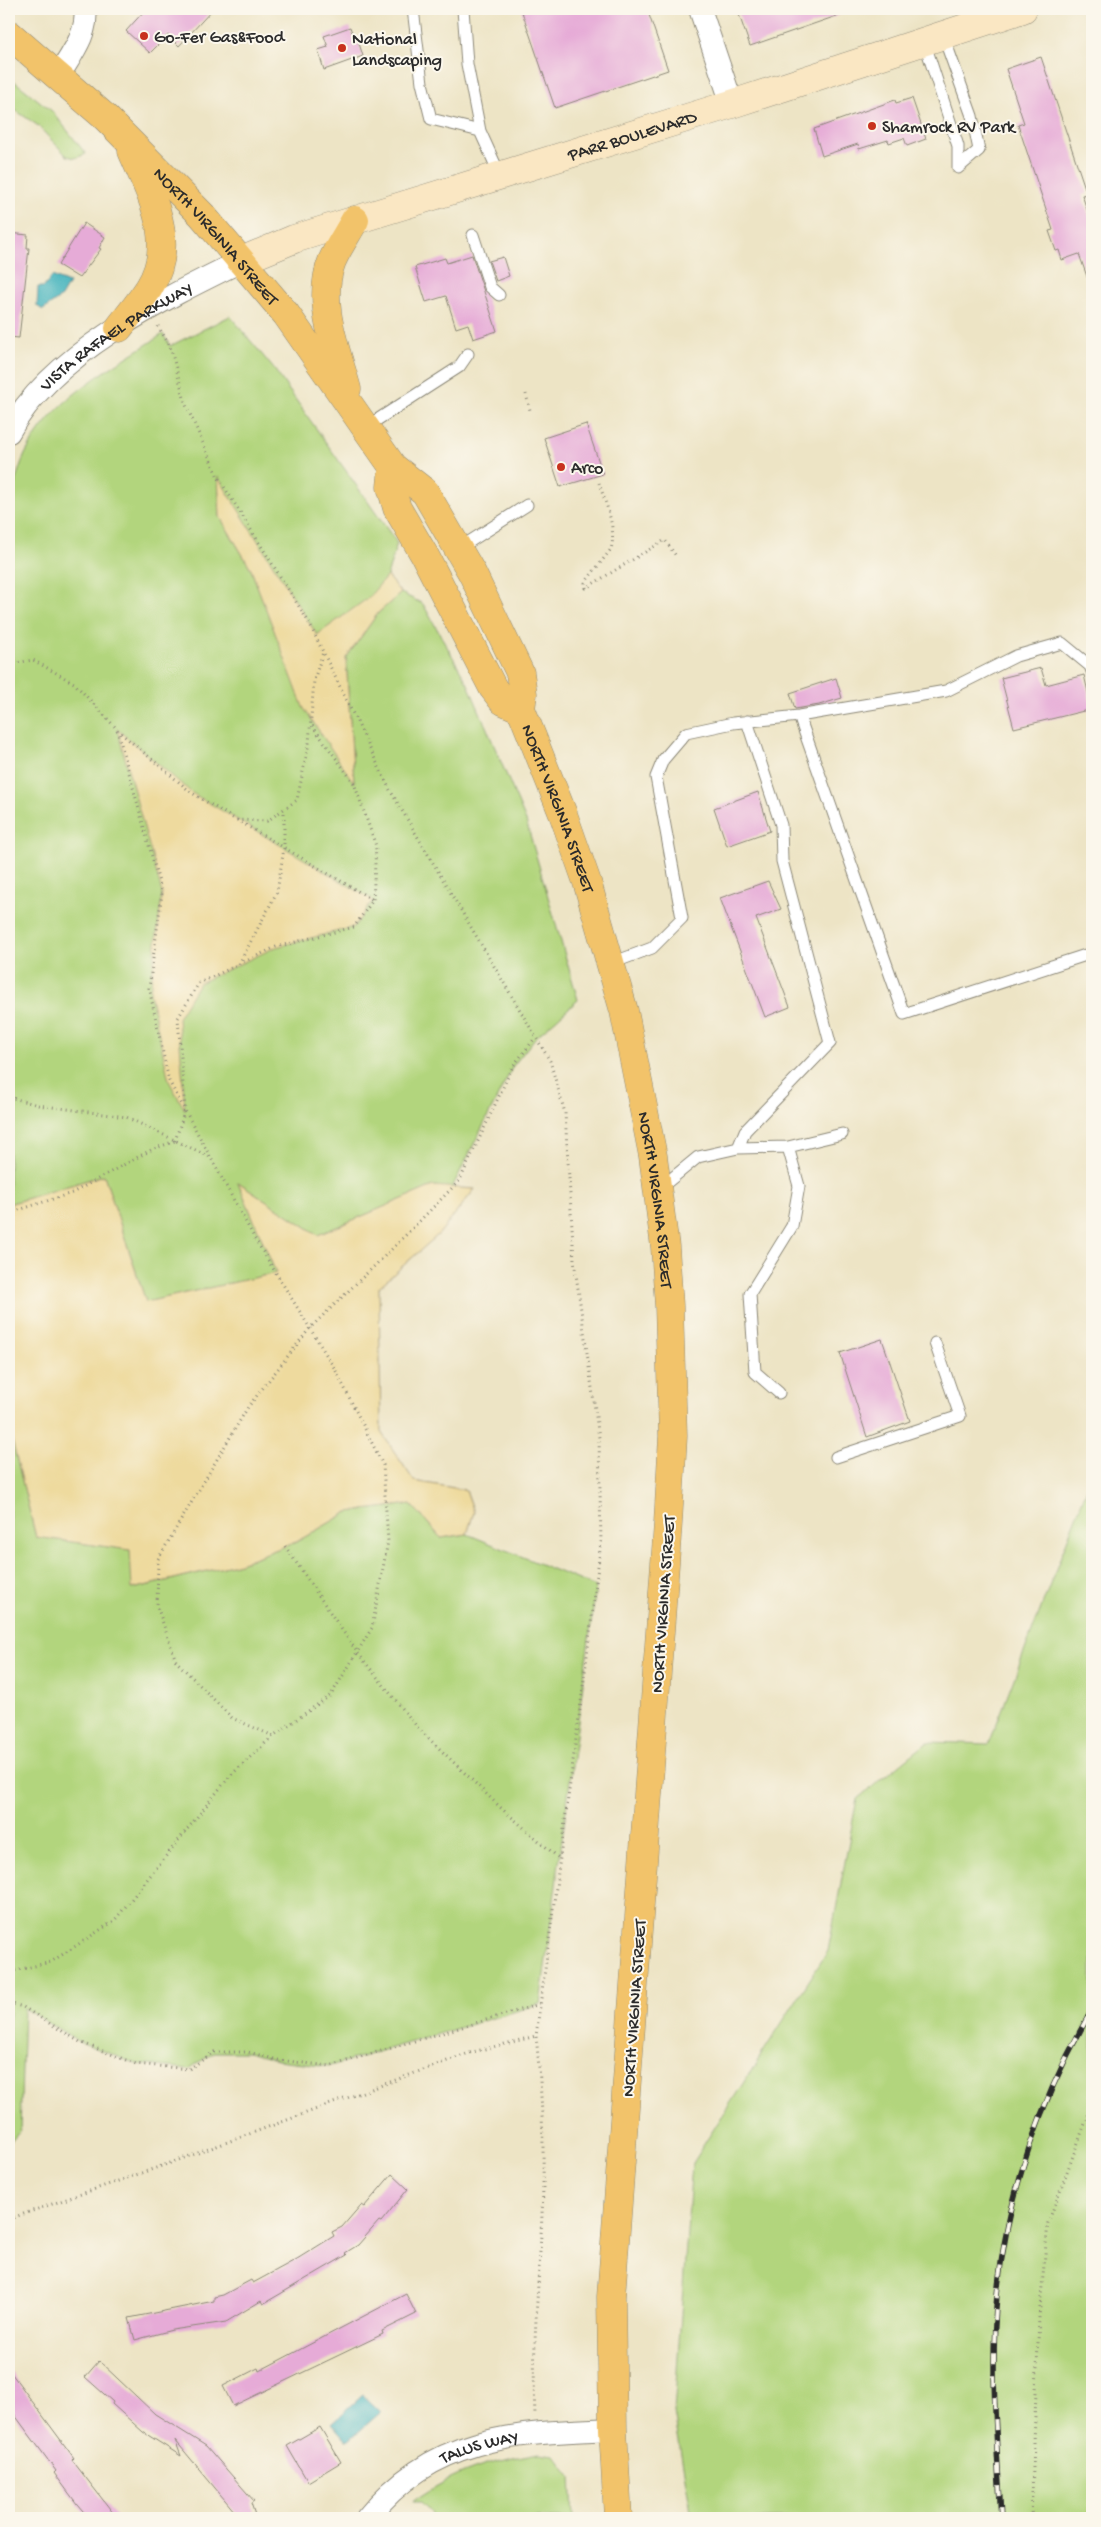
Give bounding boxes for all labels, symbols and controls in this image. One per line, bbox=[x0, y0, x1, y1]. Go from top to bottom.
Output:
place label: Go-Fer Gas&Food bbox=[154, 28, 286, 49]
marker: Go-Fer Gas&Food bbox=[138, 30, 150, 42]
place label: National Landscaping bbox=[352, 30, 442, 72]
marker: National Landscaping bbox=[336, 42, 348, 54]
street label: PARR BOULEVARD bbox=[565, 107, 700, 167]
place label: Shamrock RV Park bbox=[882, 118, 1017, 139]
marker: Shamrock RV Park bbox=[866, 120, 878, 132]
street label: NORTH VIRGINIA STREET bbox=[148, 164, 283, 311]
street label: VISTA RAFAEL PARKWAY bbox=[36, 279, 197, 397]
place label: Arco bbox=[571, 459, 603, 480]
marker: Arco bbox=[555, 461, 567, 473]
street label: NORTH VIRGINIA STREET bbox=[515, 722, 598, 896]
street label: NORTH VIRGINIA STREET bbox=[631, 1110, 676, 1290]
street label: NORTH VIRGINIA STREET bbox=[648, 1514, 681, 1694]
street label: NORTH VIRGINIA STREET bbox=[619, 1918, 652, 2098]
street label: TALUS WAY bbox=[436, 2428, 520, 2470]

